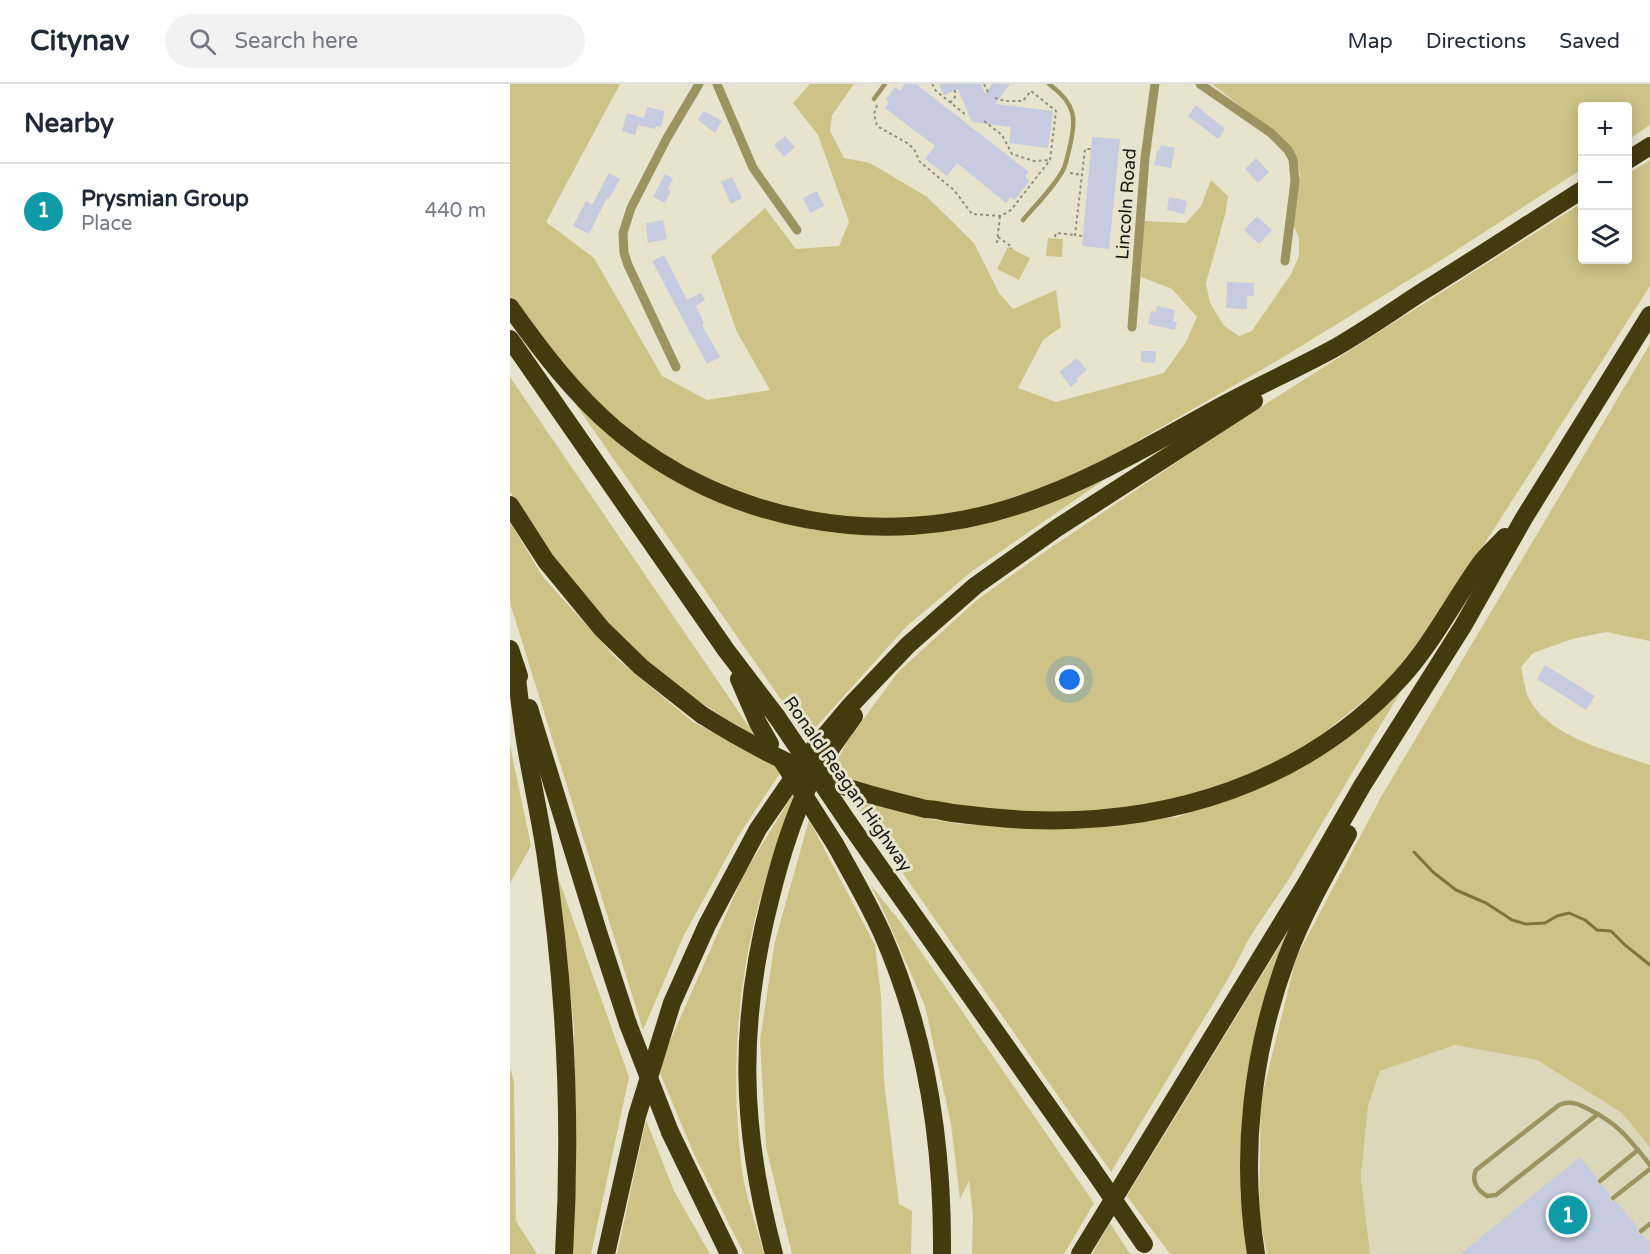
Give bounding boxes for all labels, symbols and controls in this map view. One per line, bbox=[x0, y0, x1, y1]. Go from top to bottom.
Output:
search box bbox=[165, 14, 585, 68]
text: Citynav bbox=[30, 24, 129, 58]
icon: search bbox=[186, 25, 219, 58]
text: Search here bbox=[234, 28, 358, 54]
text: Map bbox=[1347, 29, 1393, 54]
text: Directions bbox=[1426, 29, 1526, 54]
text: Saved bbox=[1559, 29, 1620, 54]
map controls bbox=[1578, 102, 1632, 264]
button: + bbox=[1578, 102, 1632, 156]
text: Nearby bbox=[24, 108, 114, 139]
street label: Lincoln Road bbox=[1111, 148, 1141, 260]
button: − bbox=[1578, 156, 1632, 210]
text: Prysmian Group bbox=[81, 186, 249, 212]
text: 1 bbox=[37, 199, 50, 223]
text: 440 m bbox=[425, 199, 486, 223]
button: layers bbox=[1578, 210, 1632, 264]
text: Place bbox=[81, 212, 132, 236]
your location bbox=[1055, 665, 1084, 694]
street label: Ronald Reagan Highway bbox=[779, 692, 917, 876]
pin: 1 bbox=[1548, 1192, 1588, 1238]

